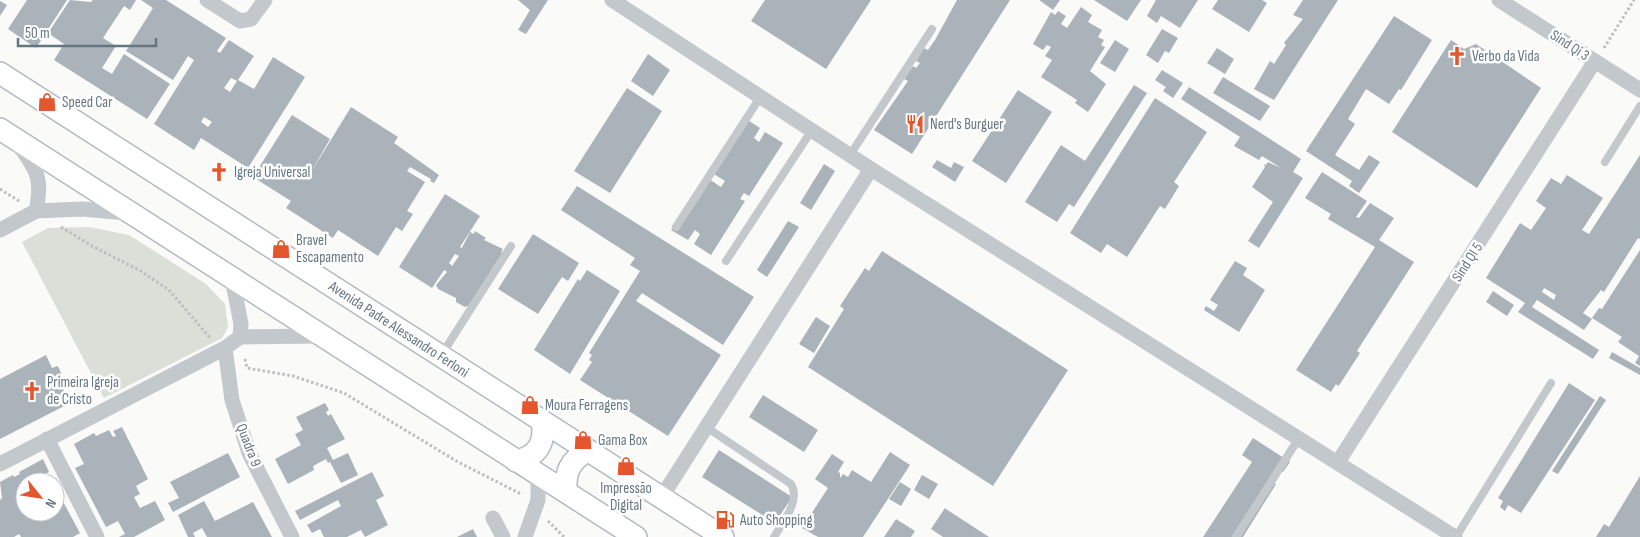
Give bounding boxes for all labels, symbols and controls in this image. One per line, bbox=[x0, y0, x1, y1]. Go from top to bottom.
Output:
scale bar bbox=[18, 15, 155, 47]
text: 50 m bbox=[25, 24, 50, 43]
street label: Sind Qi 3 bbox=[1546, 26, 1593, 65]
church icon: Verbo da Vida bbox=[1446, 45, 1468, 67]
place label: Verbo da Vida bbox=[1472, 47, 1540, 66]
shop icon: Speed Car bbox=[36, 91, 58, 113]
place label: Speed Car bbox=[62, 93, 113, 112]
restaurant icon: Nerd's Burguer bbox=[904, 113, 926, 135]
place label: Nerd's Burguer bbox=[930, 115, 1004, 134]
church icon: Igreja Universal bbox=[208, 161, 230, 183]
place label: Igreja Universal bbox=[234, 163, 310, 182]
place label: Bravel Escapamento bbox=[296, 231, 364, 267]
shop icon: Bravel Escapamento bbox=[270, 238, 292, 260]
street label: Sind QI 5 bbox=[1448, 239, 1487, 286]
street label: Avenida Padre Alessandro Ferloni bbox=[324, 276, 473, 382]
place label: Primeira Igreja de Cristo bbox=[47, 373, 119, 409]
church icon: Primeira Igreja de Cristo bbox=[21, 380, 43, 402]
shop icon: Moura Ferragens bbox=[519, 394, 541, 416]
place label: Moura Ferragens bbox=[545, 396, 628, 415]
street label: Quadra 9 bbox=[232, 421, 265, 469]
shop icon: Gama Box bbox=[572, 429, 594, 451]
place label: Gama Box bbox=[598, 431, 648, 450]
shop icon: Impressão Digital bbox=[615, 455, 637, 477]
north arrow bbox=[15, 472, 65, 522]
place label: Impressão Digital bbox=[600, 479, 652, 515]
text: N bbox=[42, 496, 60, 511]
fuel station icon: Auto Shopping bbox=[714, 509, 736, 531]
place label: Auto Shopping bbox=[739, 511, 812, 530]

